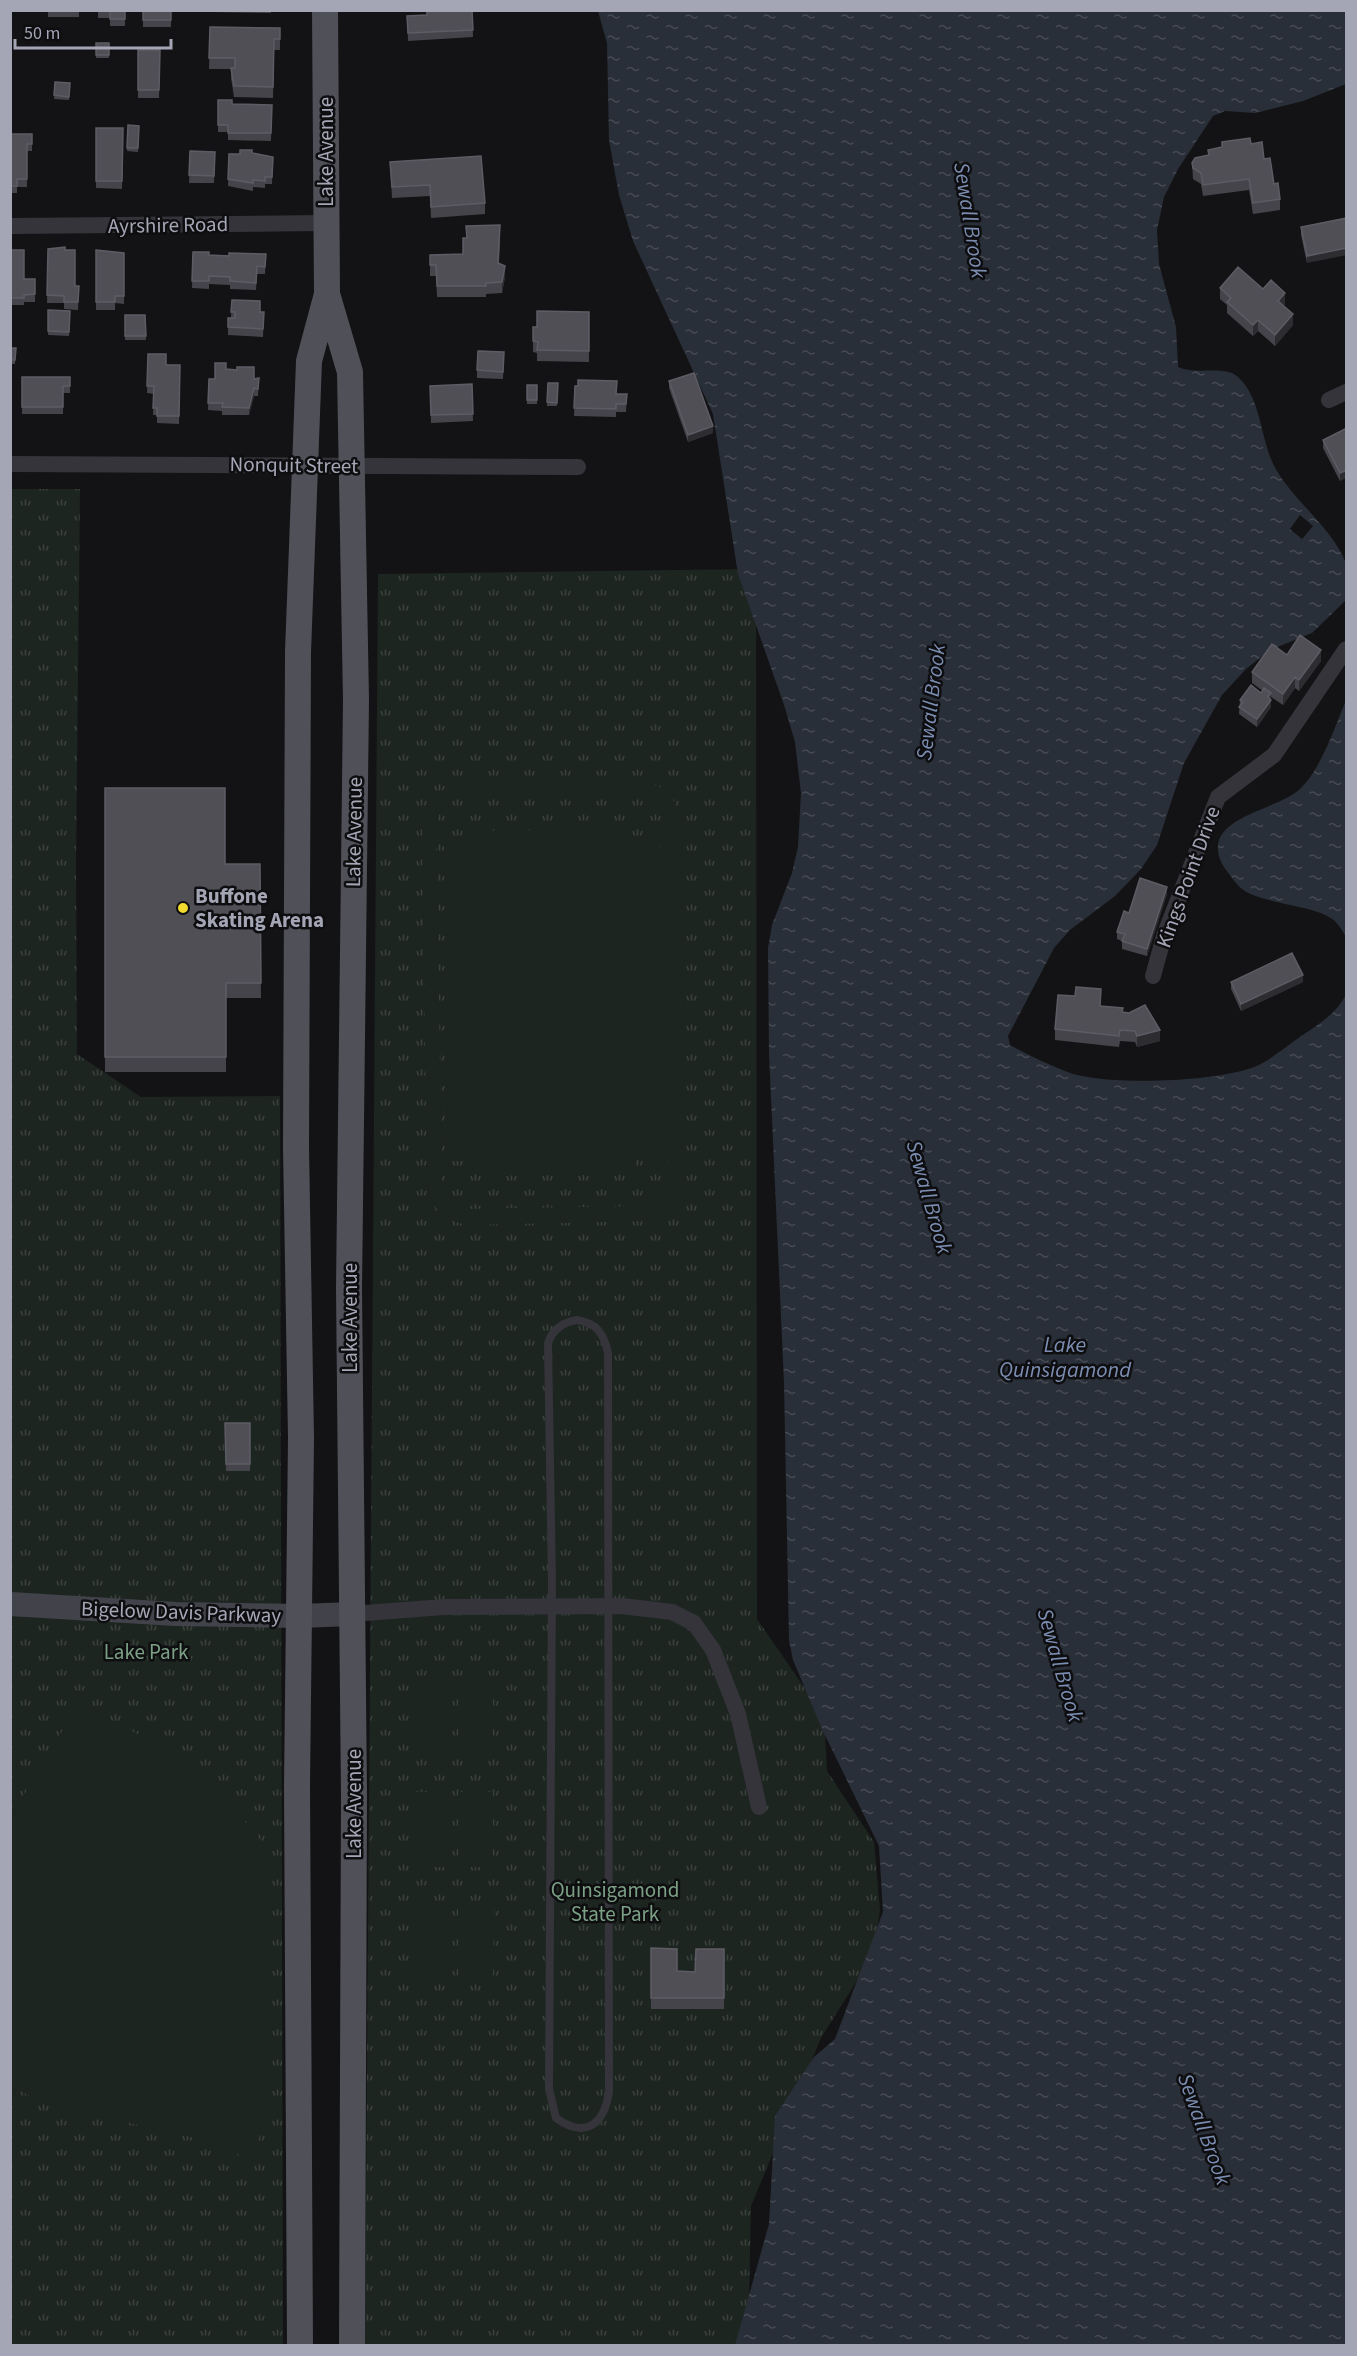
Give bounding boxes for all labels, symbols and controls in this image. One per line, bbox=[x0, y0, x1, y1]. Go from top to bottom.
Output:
scale bar bbox=[15, 12, 171, 50]
text: 50 m bbox=[24, 21, 60, 46]
street label: Lake Avenue bbox=[311, 97, 341, 207]
water label: Sewall Brook bbox=[945, 160, 995, 281]
street label: Ayrshire Road bbox=[108, 209, 228, 241]
street label: Nonquit Street bbox=[229, 449, 359, 481]
water label: Sewall Brook bbox=[908, 642, 954, 762]
street label: Lake Avenue bbox=[338, 777, 370, 887]
street label: Kings Point Drive bbox=[1148, 802, 1228, 952]
place label: Buffone Skating Arena bbox=[195, 881, 324, 935]
marker: Buffone Skating Arena bbox=[176, 901, 190, 915]
water label: Sewall Brook bbox=[898, 1137, 961, 1258]
street label: Lake Avenue bbox=[335, 1263, 365, 1373]
water label: Lake Quinsigamond bbox=[999, 1329, 1132, 1386]
street label: Bigelow Davis Parkway bbox=[80, 1594, 282, 1630]
water label: Sewall Brook bbox=[1029, 1605, 1092, 1726]
park label: Lake Park bbox=[104, 1637, 189, 1667]
street label: Lake Avenue bbox=[339, 1749, 369, 1859]
park label: Quinsigamond State Park bbox=[551, 1875, 679, 1929]
water label: Sewall Brook bbox=[1169, 2069, 1239, 2190]

